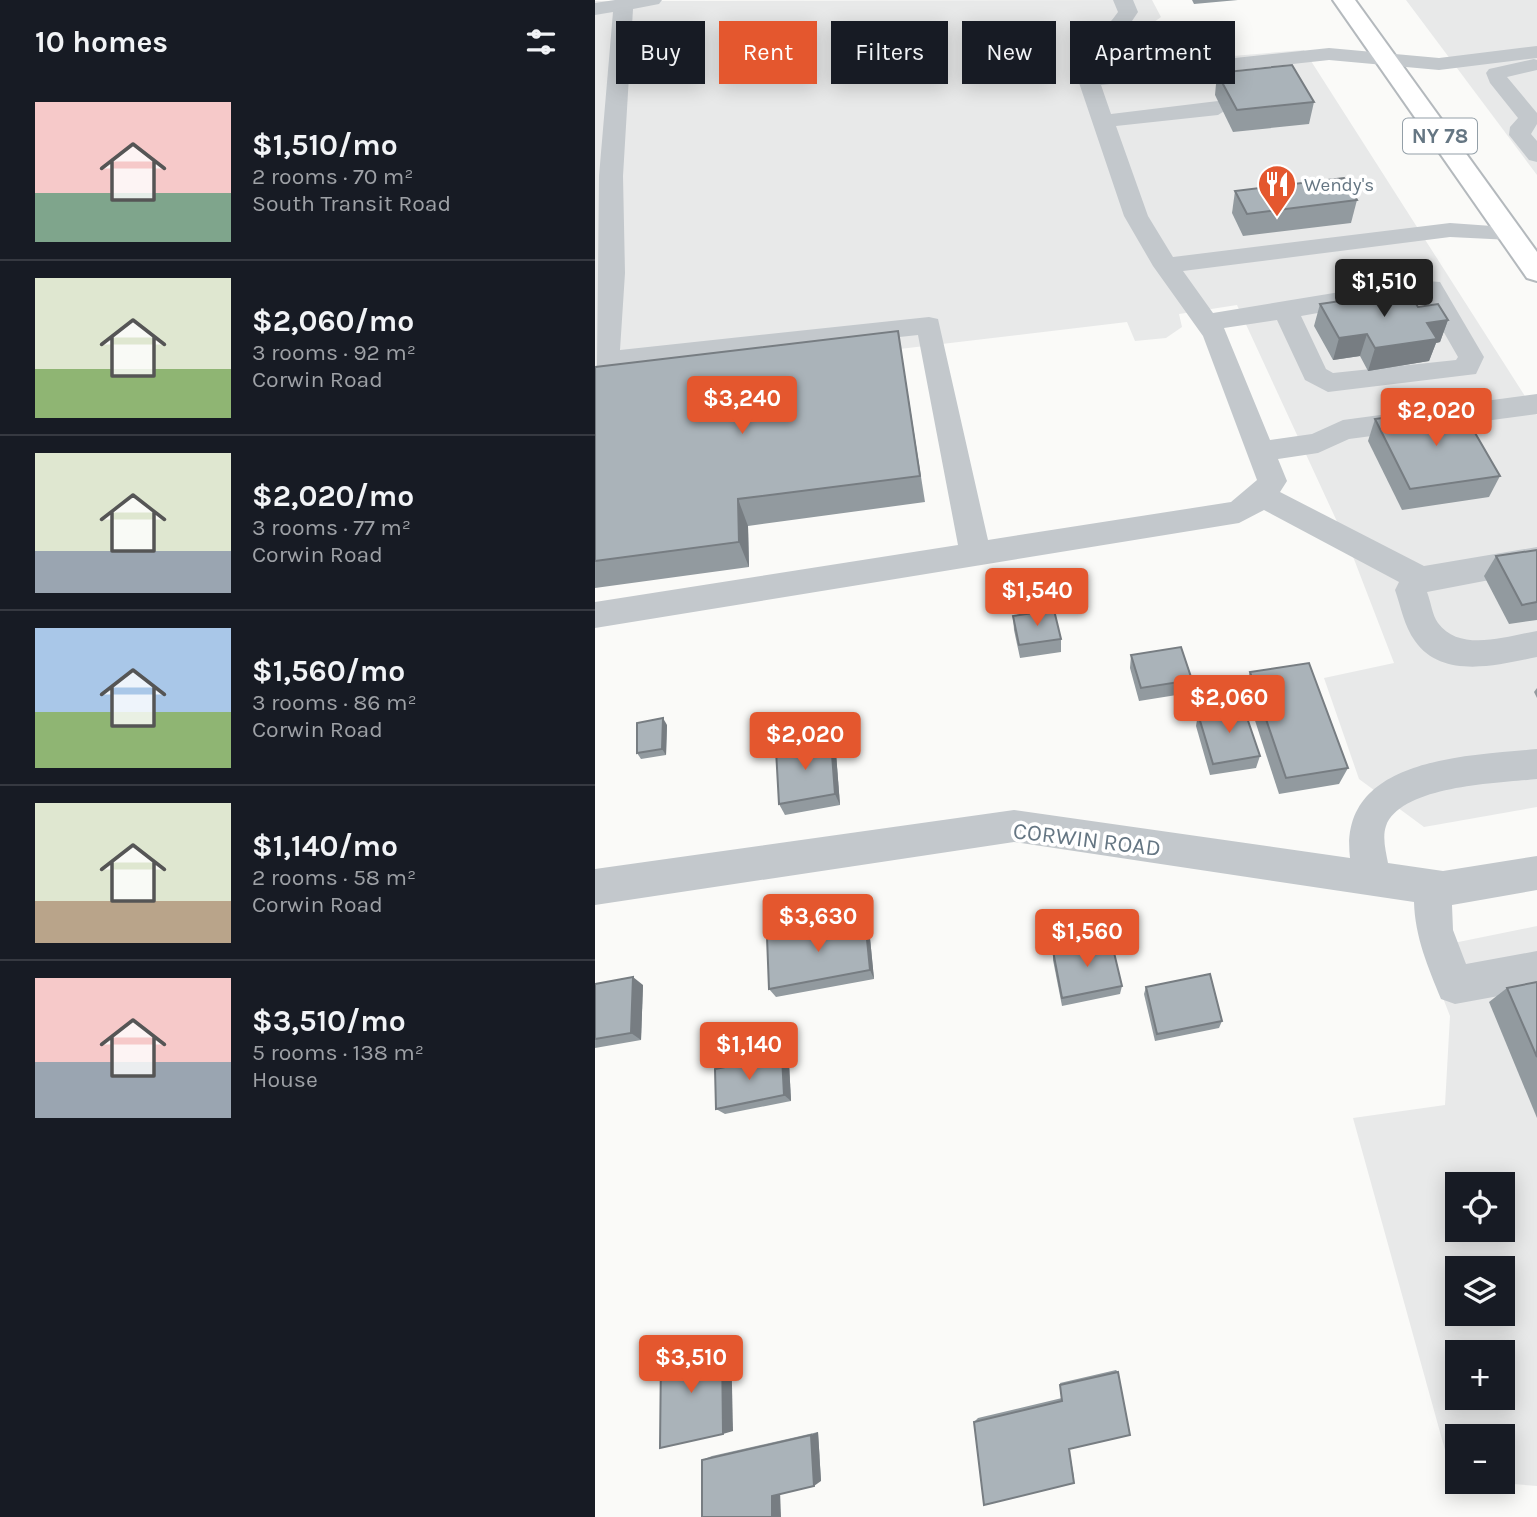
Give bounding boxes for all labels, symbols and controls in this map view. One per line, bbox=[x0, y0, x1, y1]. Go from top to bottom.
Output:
chip: Buy bbox=[616, 21, 705, 84]
chip: Rent bbox=[719, 21, 817, 84]
chip: Filters bbox=[831, 21, 948, 84]
chip: New bbox=[962, 21, 1056, 84]
chip: Apartment bbox=[1070, 21, 1235, 84]
icon: filters bbox=[522, 23, 560, 61]
text: 10 homes bbox=[35, 24, 168, 60]
road number: NY 78 bbox=[1403, 118, 1477, 154]
text: $1,510/mo bbox=[252, 127, 398, 163]
icon: home bbox=[91, 130, 175, 214]
text: 2 rooms · 70 m² bbox=[252, 163, 414, 190]
restaurant icon: Wendy's bbox=[1256, 163, 1298, 218]
place label: Wendy's bbox=[1304, 174, 1374, 196]
text: South Transit Road bbox=[252, 190, 451, 217]
pin: $1,510 bbox=[1327, 260, 1441, 319]
text: $1,510 bbox=[1351, 268, 1417, 295]
text: $2,060/mo bbox=[252, 303, 414, 339]
icon: home bbox=[91, 306, 175, 390]
text: 3 rooms · 92 m² bbox=[252, 339, 416, 366]
text: Corwin Road bbox=[252, 366, 383, 393]
pin: $3,240 bbox=[685, 376, 799, 436]
text: $3,240 bbox=[703, 385, 781, 412]
pin: $2,020 bbox=[1379, 388, 1493, 448]
text: $2,020 bbox=[1397, 397, 1475, 424]
text: $2,020/mo bbox=[252, 478, 414, 514]
icon: home bbox=[91, 481, 175, 565]
text: 3 rooms · 77 m² bbox=[252, 514, 411, 541]
text: Corwin Road bbox=[252, 541, 383, 568]
pin: $1,540 bbox=[980, 568, 1094, 628]
text: $1,540 bbox=[1001, 577, 1073, 604]
text: $1,560/mo bbox=[252, 653, 405, 689]
icon: home bbox=[91, 656, 175, 740]
pin: $2,060 bbox=[1172, 676, 1286, 735]
text: $2,060 bbox=[1190, 684, 1268, 711]
text: 3 rooms · 86 m² bbox=[252, 689, 417, 716]
pin: $2,020 bbox=[748, 712, 862, 772]
text: Corwin Road bbox=[252, 716, 383, 743]
text: $2,020 bbox=[766, 721, 844, 748]
street label: CORWIN ROAD bbox=[1012, 817, 1162, 862]
text: $1,140/mo bbox=[252, 828, 398, 864]
icon: home bbox=[91, 831, 175, 915]
text: 2 rooms · 58 m² bbox=[252, 864, 416, 891]
text: Corwin Road bbox=[252, 891, 383, 918]
pin: $3,630 bbox=[761, 894, 875, 954]
text: $3,630 bbox=[779, 903, 857, 930]
pin: $1,560 bbox=[1030, 909, 1144, 969]
text: $1,560 bbox=[1051, 918, 1123, 945]
text: $3,510/mo bbox=[252, 1003, 406, 1039]
icon: home bbox=[91, 1006, 175, 1090]
pin: $1,140 bbox=[692, 1023, 806, 1082]
text: $1,140 bbox=[716, 1031, 782, 1058]
text: 5 rooms · 138 m² bbox=[252, 1039, 424, 1066]
text: House bbox=[252, 1066, 318, 1093]
map controls bbox=[1445, 1172, 1515, 1494]
button: locate bbox=[1445, 1172, 1515, 1242]
button: layers bbox=[1445, 1256, 1515, 1326]
pin: $3,510 bbox=[634, 1336, 748, 1395]
button: + bbox=[1445, 1340, 1515, 1410]
text: $3,510 bbox=[655, 1344, 727, 1371]
button: − bbox=[1445, 1424, 1515, 1494]

